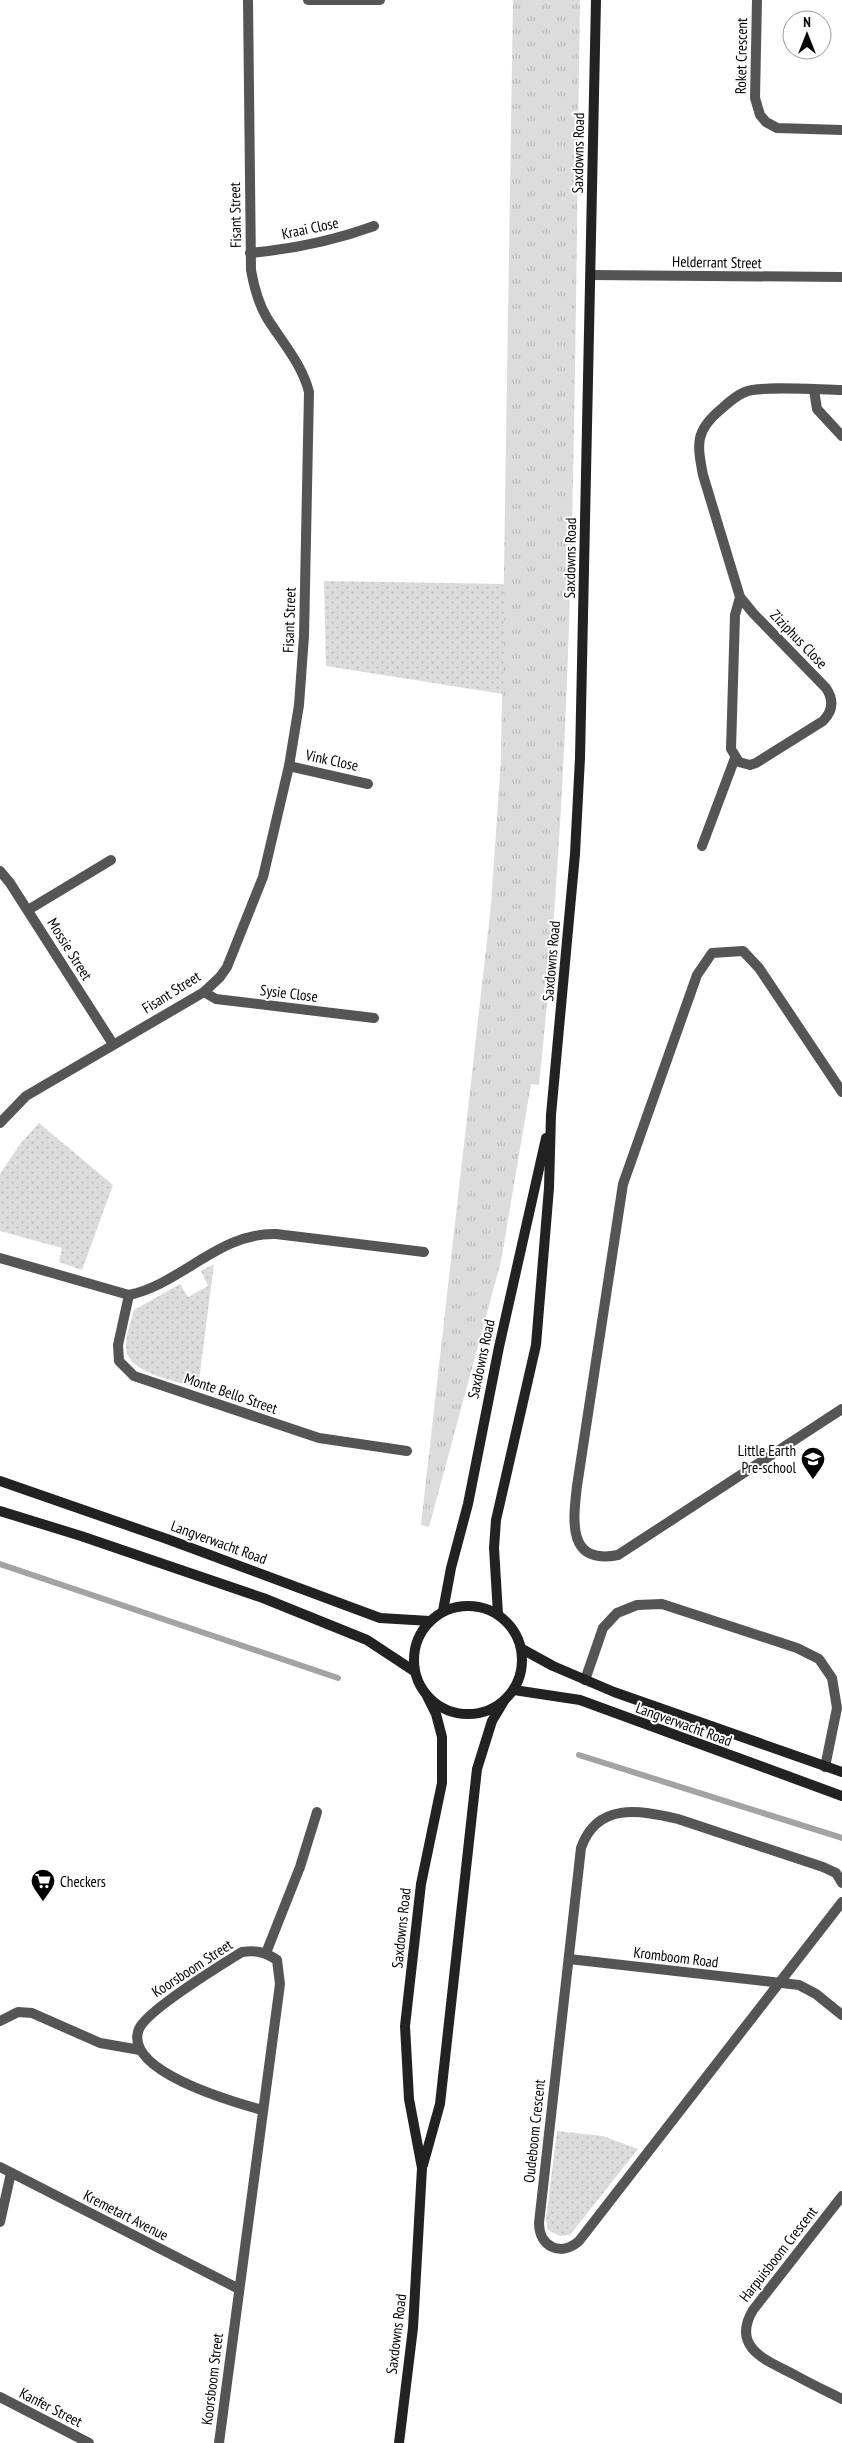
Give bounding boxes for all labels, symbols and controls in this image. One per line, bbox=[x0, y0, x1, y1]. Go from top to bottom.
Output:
north arrow bbox=[782, 10, 832, 60]
text: N bbox=[803, 13, 811, 31]
street label: Roket Crescent bbox=[731, 18, 751, 94]
street label: Saxdowns Road bbox=[568, 112, 588, 194]
street label: Fisant Street bbox=[225, 182, 245, 248]
street label: Kraai Close bbox=[280, 213, 340, 243]
street label: Helderrant Street bbox=[672, 252, 762, 272]
street label: Saxdowns Road bbox=[560, 517, 580, 599]
street label: Fisant Street bbox=[278, 587, 300, 653]
street label: Ziziphus Close bbox=[766, 606, 832, 672]
street label: Vink Close bbox=[303, 745, 360, 775]
street label: Mossie Street bbox=[43, 914, 97, 984]
street label: Saxdowns Road bbox=[538, 920, 564, 1002]
street label: Fisant Street bbox=[138, 967, 204, 1017]
street label: Sysie Close bbox=[259, 980, 319, 1006]
street label: Saxdowns Road bbox=[463, 1318, 499, 1400]
street label: Monte Bello Street bbox=[182, 1368, 280, 1418]
place label: Little Earth Pre-school bbox=[738, 1441, 797, 1477]
school or university icon: Little Earth Pre-school bbox=[800, 1446, 826, 1480]
street label: Langverwacht Road bbox=[168, 1516, 270, 1568]
street label: Langverwacht Road bbox=[633, 1698, 735, 1750]
supermarket icon: Checkers bbox=[30, 1868, 56, 1902]
place label: Checkers bbox=[60, 1872, 106, 1891]
street label: Saxdowns Road bbox=[387, 1887, 415, 1969]
street label: Koorsboom Street bbox=[148, 1935, 236, 2001]
street label: Kromboom Road bbox=[632, 1942, 720, 1972]
street label: Oudeboom Crescent bbox=[519, 2078, 549, 2184]
street label: Kremetart Avenue bbox=[80, 2185, 172, 2245]
street label: Harpuisboom Crescent bbox=[735, 2202, 821, 2306]
street label: Saxdowns Road bbox=[382, 2293, 410, 2375]
street label: Koorsboom Street bbox=[197, 2332, 227, 2426]
street label: Kanfer Street bbox=[16, 2383, 86, 2431]

